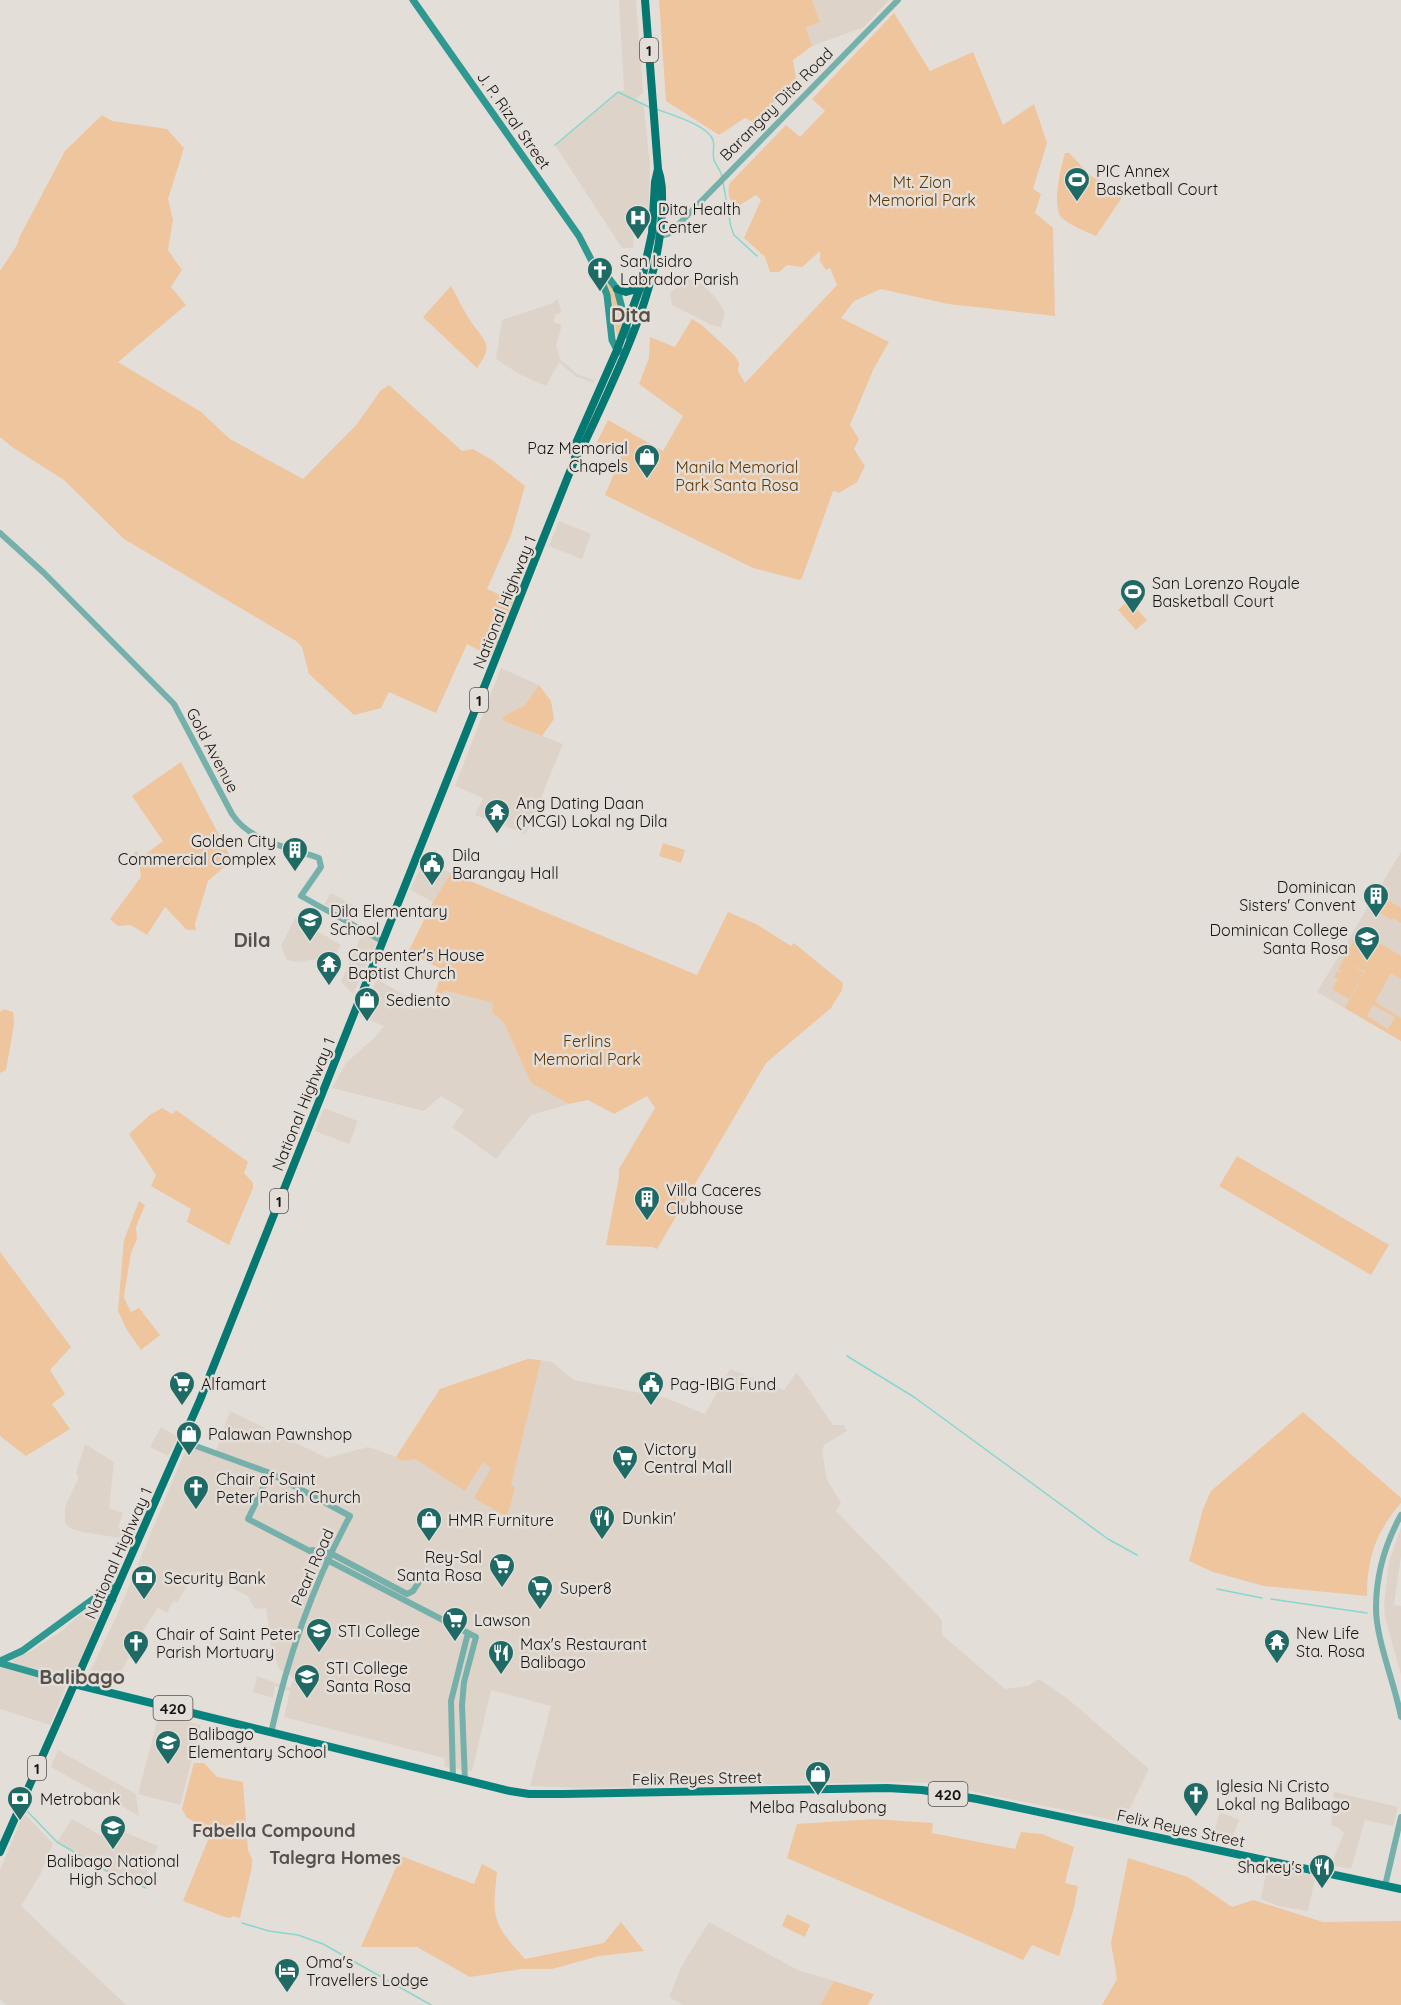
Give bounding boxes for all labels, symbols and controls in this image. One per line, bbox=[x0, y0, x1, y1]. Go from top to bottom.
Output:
road number: 1 bbox=[640, 38, 658, 62]
street label: Barangay Dita Road bbox=[715, 43, 837, 165]
street label: J. P. Rizal Street bbox=[473, 67, 555, 173]
place label: PIC Annex Basketball Court bbox=[1096, 161, 1218, 199]
sports icon: PIC Annex Basketball Court bbox=[1062, 165, 1092, 203]
park label: Mt. Zion Memorial Park bbox=[868, 172, 976, 210]
place label: Dita Health Center bbox=[658, 199, 741, 237]
hospital icon: Dita Health Center bbox=[623, 203, 653, 241]
place label: San Isidro Labrador Parish bbox=[620, 251, 739, 289]
church icon: San Isidro Labrador Parish bbox=[585, 255, 615, 293]
district label: Dita bbox=[611, 302, 651, 327]
place label: Paz Memorial Chapels bbox=[527, 438, 628, 476]
shop icon: Paz Memorial Chapels bbox=[632, 442, 662, 480]
park label: Manila Memorial Park Santa Rosa bbox=[675, 457, 799, 495]
street label: National Highway 1 bbox=[468, 532, 540, 672]
place label: San Lorenzo Royale Basketball Court bbox=[1152, 573, 1300, 611]
sports icon: San Lorenzo Royale Basketball Court bbox=[1118, 577, 1148, 615]
road number: 1 bbox=[470, 688, 488, 712]
street label: Gold Avenue bbox=[182, 704, 244, 796]
place label: Ang Dating Daan (MCGI) Lokal ng Dila bbox=[516, 793, 667, 831]
temple icon: Ang Dating Daan (MCGI) Lokal ng Dila bbox=[482, 797, 512, 835]
place label: Golden City Commercial Complex bbox=[118, 831, 276, 869]
building icon: Golden City Commercial Complex bbox=[280, 835, 310, 873]
place label: Dila Barangay Hall bbox=[452, 845, 559, 883]
public building icon: Dila Barangay Hall bbox=[417, 849, 447, 887]
place label: Dominican Sisters' Convent bbox=[1239, 877, 1356, 915]
building icon: Dominican Sisters' Convent bbox=[1361, 881, 1391, 919]
place label: Dila Elementary School bbox=[330, 901, 448, 939]
school or university icon: Dila Elementary School bbox=[295, 905, 325, 943]
place label: Dominican College Santa Rosa bbox=[1209, 920, 1348, 958]
school or university icon: Dominican College Santa Rosa bbox=[1352, 924, 1382, 962]
district label: Dila bbox=[234, 927, 270, 952]
place label: Carpenter's House Baptist Church bbox=[348, 945, 485, 983]
temple icon: Carpenter's House Baptist Church bbox=[314, 949, 344, 987]
shop icon: Sediento bbox=[352, 985, 382, 1023]
place label: Sediento bbox=[386, 990, 450, 1010]
park label: Ferlins Memorial Park bbox=[533, 1031, 641, 1069]
street label: National Highway 1 bbox=[267, 1034, 339, 1174]
place label: Villa Caceres Clubhouse bbox=[666, 1180, 761, 1218]
building icon: Villa Caceres Clubhouse bbox=[632, 1184, 662, 1222]
road number: 1 bbox=[270, 1189, 288, 1213]
supermarket icon: Alfamart bbox=[167, 1369, 197, 1407]
public building icon: Pag-IBIG Fund bbox=[636, 1369, 666, 1407]
place label: Alfamart bbox=[201, 1374, 266, 1394]
place label: Pag-IBIG Fund bbox=[670, 1374, 776, 1394]
shop icon: Palawan Pawnshop bbox=[174, 1419, 204, 1457]
place label: Palawan Pawnshop bbox=[208, 1424, 352, 1444]
place label: Victory Central Mall bbox=[644, 1439, 732, 1477]
supermarket icon: Victory Central Mall bbox=[610, 1443, 640, 1481]
place label: Chair of Saint Peter Parish Church bbox=[216, 1469, 361, 1507]
church icon: Chair of Saint Peter Parish Church bbox=[181, 1473, 211, 1511]
street label: National Highway 1 bbox=[80, 1484, 156, 1622]
restaurant icon: Dunkin' bbox=[587, 1503, 617, 1541]
shop icon: HMR Furniture bbox=[414, 1505, 444, 1543]
place label: Dunkin' bbox=[622, 1508, 676, 1528]
place label: HMR Furniture bbox=[448, 1510, 554, 1530]
street label: Pearl Road bbox=[286, 1525, 338, 1609]
place label: Rey-Sal Santa Rosa bbox=[397, 1547, 482, 1585]
supermarket icon: Rey-Sal Santa Rosa bbox=[487, 1551, 517, 1589]
bank icon: Security Bank bbox=[129, 1563, 159, 1601]
place label: Security Bank bbox=[164, 1568, 266, 1588]
supermarket icon: Super8 bbox=[525, 1573, 555, 1611]
place label: Super8 bbox=[560, 1578, 612, 1598]
supermarket icon: Lawson bbox=[440, 1605, 470, 1643]
place label: Lawson bbox=[474, 1610, 530, 1630]
school or university icon: STI College bbox=[304, 1616, 334, 1654]
place label: STI College bbox=[338, 1621, 420, 1641]
place label: New Life Sta. Rosa bbox=[1296, 1623, 1365, 1661]
place label: Chair of Saint Peter Parish Mortuary bbox=[156, 1624, 299, 1662]
temple icon: New Life Sta. Rosa bbox=[1262, 1627, 1292, 1665]
church icon: Chair of Saint Peter Parish Mortuary bbox=[121, 1628, 151, 1666]
place label: Max's Restaurant Balibago bbox=[520, 1634, 647, 1672]
restaurant icon: Max's Restaurant Balibago bbox=[486, 1638, 516, 1676]
place label: STI College Santa Rosa bbox=[326, 1658, 411, 1696]
school or university icon: STI College Santa Rosa bbox=[292, 1662, 322, 1700]
district label: Balibago bbox=[39, 1664, 125, 1689]
road number: 420 bbox=[154, 1696, 192, 1720]
place label: Balibago Elementary School bbox=[188, 1724, 327, 1762]
school or university icon: Balibago Elementary School bbox=[153, 1728, 183, 1766]
road number: 1 bbox=[28, 1756, 46, 1780]
shop icon: Melba Pasalubong bbox=[803, 1759, 833, 1797]
street label: Felix Reyes Street bbox=[632, 1767, 762, 1789]
place label: Iglesia Ni Cristo Lokal ng Balibago bbox=[1216, 1776, 1350, 1814]
church icon: Iglesia Ni Cristo Lokal ng Balibago bbox=[1181, 1780, 1211, 1818]
road number: 420 bbox=[928, 1782, 968, 1806]
bank icon: Metrobank bbox=[5, 1784, 35, 1822]
place label: Metrobank bbox=[40, 1789, 120, 1809]
place label: Melba Pasalubong bbox=[749, 1797, 887, 1817]
street label: Felix Reyes Street bbox=[1115, 1805, 1247, 1851]
school or university icon: Balibago National High School bbox=[98, 1813, 128, 1851]
district label: Fabella Compound bbox=[192, 1819, 356, 1842]
district label: Talegra Homes bbox=[269, 1846, 401, 1869]
place label: Balibago National High School bbox=[47, 1851, 179, 1889]
restaurant icon: Shakey's bbox=[1307, 1852, 1337, 1890]
place label: Shakey's bbox=[1237, 1857, 1302, 1877]
place label: Oma's Travellers Lodge bbox=[306, 1952, 428, 1990]
hotel icon: Oma's Travellers Lodge bbox=[272, 1956, 302, 1994]

